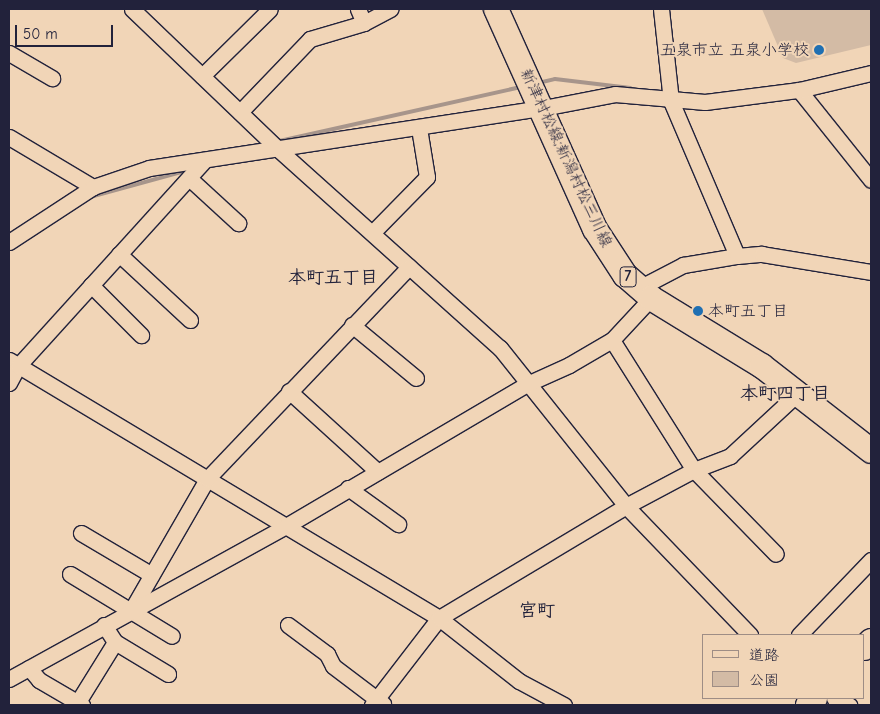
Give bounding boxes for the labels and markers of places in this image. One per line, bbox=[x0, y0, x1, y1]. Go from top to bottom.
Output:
place label: 五泉市立 五泉小学校 bbox=[660, 40, 809, 60]
marker: 五泉市立 五泉小学校 bbox=[813, 44, 825, 56]
place label: 本町五丁目 bbox=[708, 301, 788, 321]
marker: 本町五丁目 bbox=[692, 305, 704, 317]

